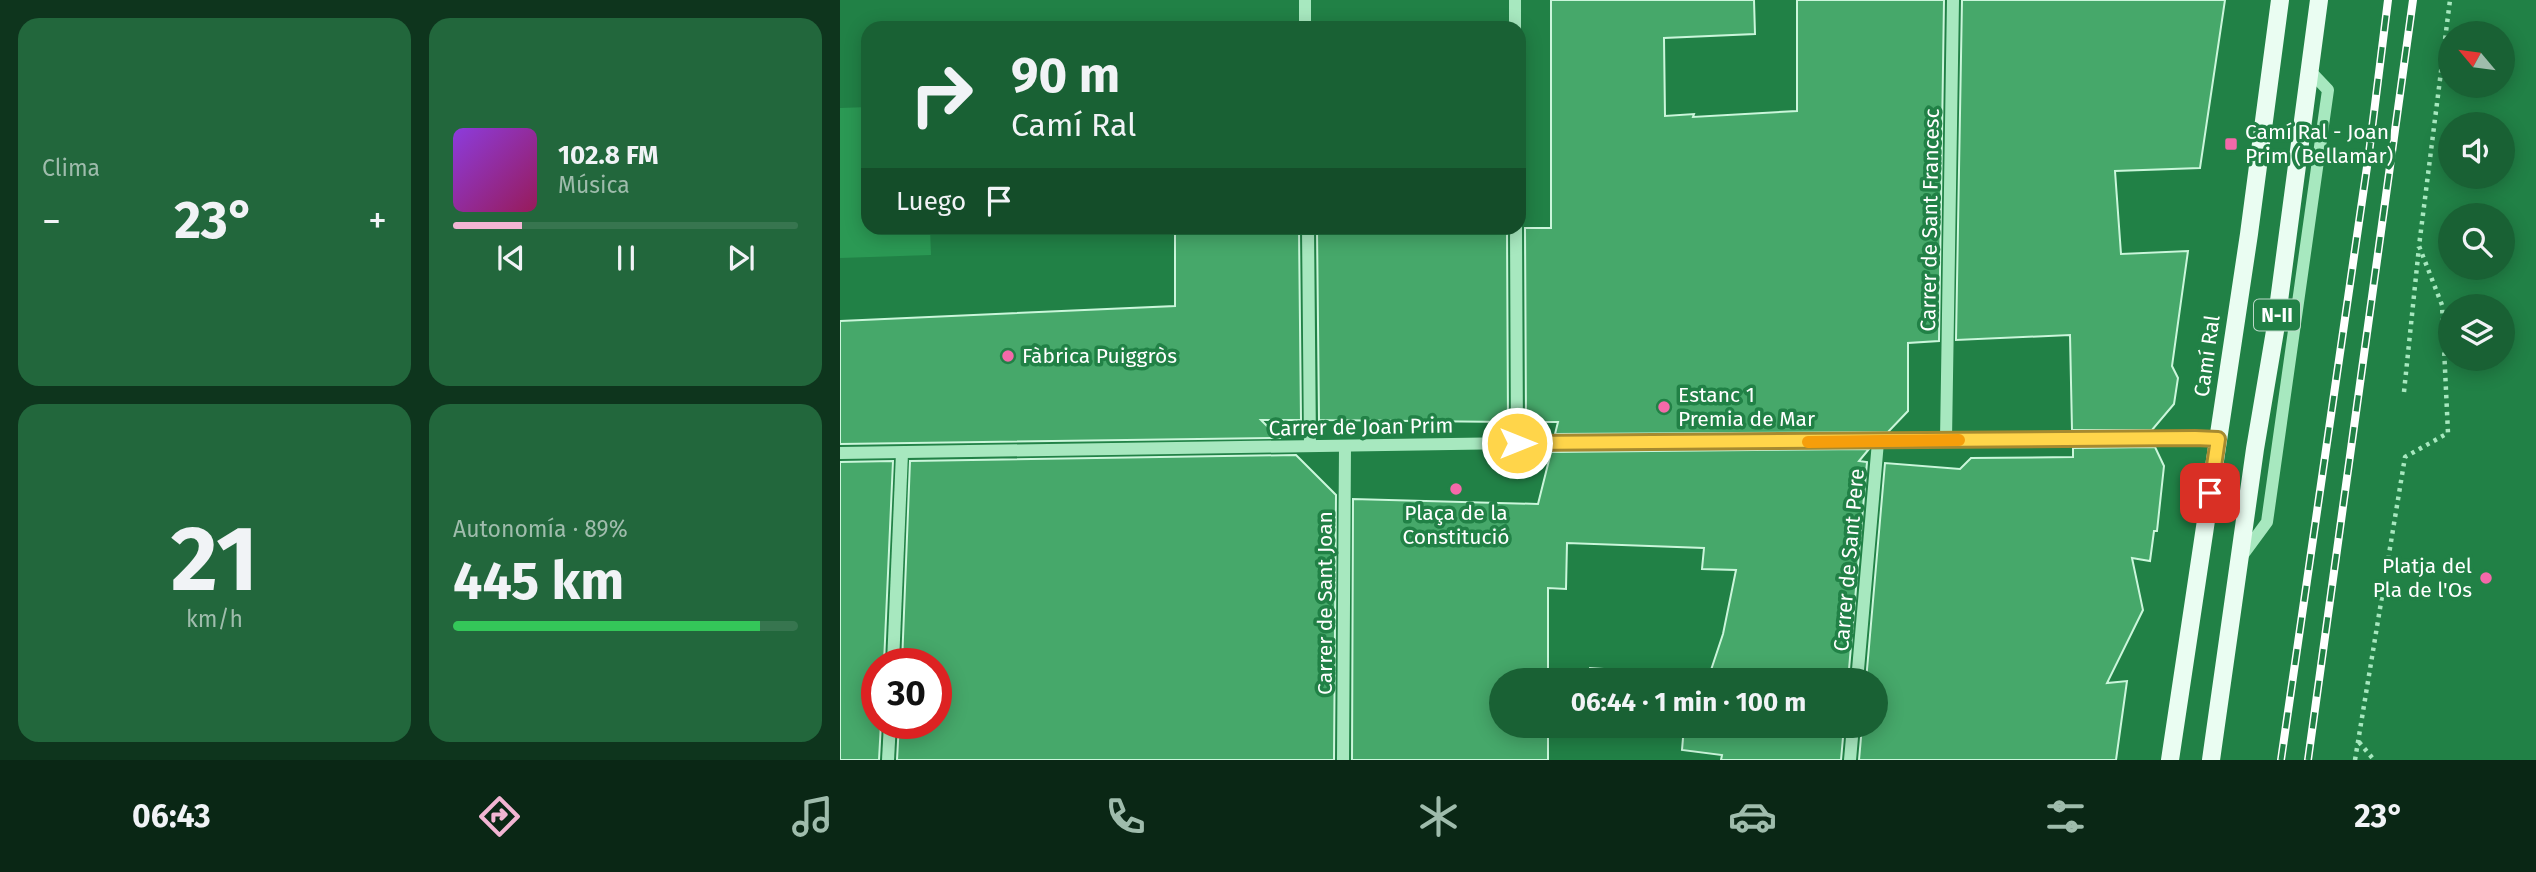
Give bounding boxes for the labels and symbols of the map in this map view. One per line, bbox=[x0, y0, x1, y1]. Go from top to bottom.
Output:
north arrow bbox=[2438, 21, 2515, 98]
street label: Carrer de Sant Francesc bbox=[1915, 108, 1945, 332]
place label: Camí Ral - Joan Prim (Bellamar) bbox=[2245, 119, 2393, 169]
marker: Camí Ral - Joan Prim (Bellamar) bbox=[2223, 136, 2239, 152]
road number: N-II bbox=[2254, 300, 2300, 330]
street label: Camí Ral bbox=[2188, 313, 2226, 399]
place label: Fàbrica Puiggròs bbox=[1022, 343, 1177, 369]
marker: Fàbrica Puiggròs bbox=[1000, 348, 1016, 364]
place label: Estanc 1 Premia de Mar bbox=[1678, 382, 1815, 432]
marker: Estanc 1 Premia de Mar bbox=[1656, 399, 1672, 415]
position arrow bbox=[1480, 406, 1554, 480]
street label: Carrer de Joan Prim bbox=[1268, 412, 1454, 442]
pin bbox=[2180, 463, 2240, 523]
street label: Carrer de Sant Pere bbox=[1828, 467, 1870, 653]
marker: Plaça de la Constitució bbox=[1448, 481, 1464, 497]
place label: Plaça de la Constitució bbox=[1402, 500, 1510, 550]
street label: Carrer de Sant Joan bbox=[1312, 511, 1338, 695]
place label: Platja del Pla de l'Os bbox=[2373, 553, 2472, 603]
marker: Platja del Pla de l'Os bbox=[2478, 570, 2494, 586]
speed limit sign: 30 bbox=[861, 648, 952, 739]

